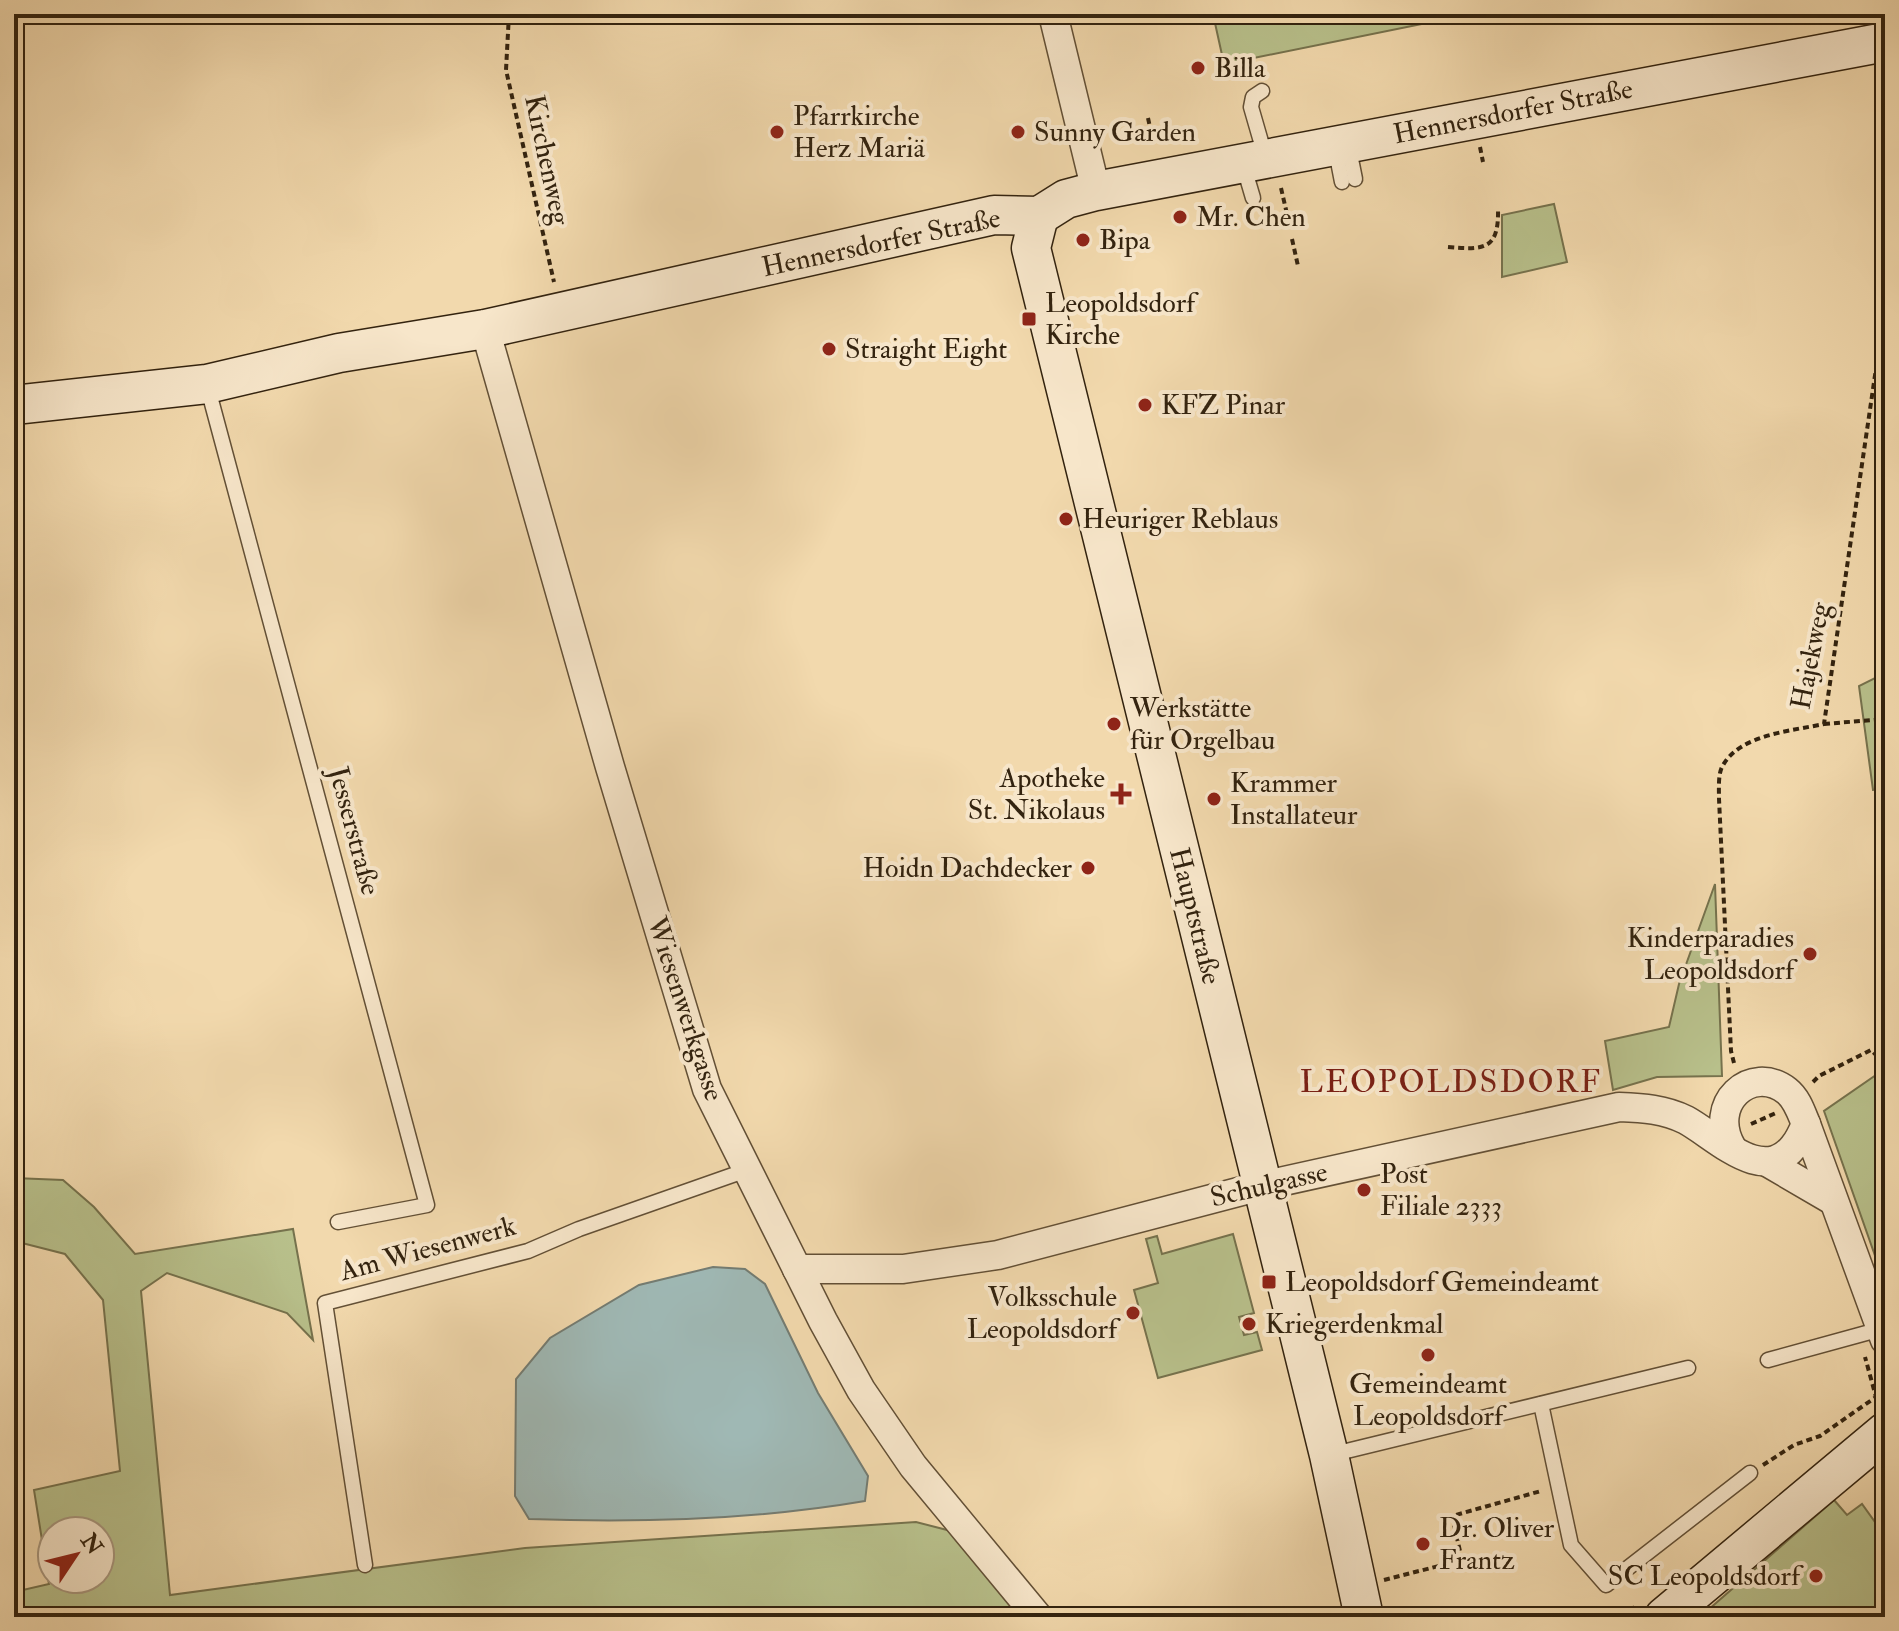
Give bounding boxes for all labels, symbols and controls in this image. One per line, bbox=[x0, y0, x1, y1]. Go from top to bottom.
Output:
place label: Billa bbox=[1214, 51, 1266, 86]
marker: Billa bbox=[1189, 59, 1207, 77]
street label: Hennersdorfer Straße bbox=[1390, 72, 1636, 152]
street label: Kirchenweg bbox=[516, 92, 578, 229]
place label: Pfarrkirche Herz Mariä bbox=[793, 99, 926, 166]
place label: Sunny Garden bbox=[1034, 115, 1196, 150]
marker: Pfarrkirche Herz Mariä bbox=[768, 123, 786, 141]
marker: Sunny Garden bbox=[1009, 123, 1027, 141]
place label: Mr. Chen bbox=[1196, 200, 1306, 235]
street label: Hennersdorfer Straße bbox=[759, 201, 1004, 285]
marker: Mr. Chen bbox=[1171, 208, 1189, 226]
place label: Bipa bbox=[1099, 223, 1151, 258]
marker: Bipa bbox=[1074, 231, 1092, 249]
place label: Leopoldsdorf Kirche bbox=[1045, 286, 1199, 353]
marker: Leopoldsdorf Kirche bbox=[1020, 310, 1038, 328]
place label: Straight Eight bbox=[845, 332, 1007, 367]
marker: Straight Eight bbox=[820, 340, 838, 358]
place label: KFZ Pinar bbox=[1161, 388, 1286, 423]
marker: KFZ Pinar bbox=[1136, 396, 1154, 414]
place label: Heuriger Reblaus bbox=[1082, 502, 1278, 537]
marker: Heuriger Reblaus bbox=[1057, 510, 1075, 528]
street label: Hajekweg bbox=[1783, 598, 1839, 713]
place label: Werkstätte für Orgelbau bbox=[1129, 691, 1275, 758]
marker: Werkstätte für Orgelbau bbox=[1105, 715, 1123, 733]
place label: Apotheke St. Nikolaus bbox=[968, 761, 1105, 828]
street label: Jesserstraße bbox=[320, 762, 388, 899]
place label: Krammer Installateur bbox=[1230, 766, 1358, 833]
marker: Apotheke St. Nikolaus bbox=[1112, 785, 1130, 803]
marker: Krammer Installateur bbox=[1205, 790, 1223, 808]
street label: Hauptstraße bbox=[1161, 844, 1229, 988]
place label: Hoidn Dachdecker bbox=[862, 851, 1073, 886]
marker: Hoidn Dachdecker bbox=[1079, 859, 1097, 877]
street label: Wiesenwerkgasse bbox=[638, 912, 731, 1106]
place label: Kinderparadies Leopoldsdorf bbox=[1627, 921, 1798, 988]
marker: Kinderparadies Leopoldsdorf bbox=[1801, 945, 1819, 963]
district label: LEOPOLDSDORF bbox=[1300, 1062, 1602, 1102]
street label: Schulgasse bbox=[1207, 1154, 1331, 1215]
place label: Post Filiale 2333 bbox=[1380, 1157, 1502, 1224]
marker: Post Filiale 2333 bbox=[1355, 1181, 1373, 1199]
street label: Am Wiesenwerk bbox=[335, 1209, 520, 1290]
place label: Leopoldsdorf Gemeindeamt bbox=[1285, 1265, 1599, 1300]
marker: Leopoldsdorf Gemeindeamt bbox=[1260, 1273, 1278, 1291]
place label: Volksschule Leopoldsdorf bbox=[967, 1280, 1121, 1347]
marker: Volksschule Leopoldsdorf bbox=[1124, 1304, 1142, 1322]
place label: Kriegerdenkmal bbox=[1265, 1307, 1443, 1342]
marker: Kriegerdenkmal bbox=[1240, 1315, 1258, 1333]
marker: Gemeindeamt Leopoldsdorf bbox=[1419, 1346, 1437, 1364]
place label: Gemeindeamt Leopoldsdorf bbox=[1349, 1367, 1507, 1434]
place label: Dr. Oliver Frantz bbox=[1439, 1511, 1555, 1578]
north arrow bbox=[36, 1515, 116, 1595]
text: N bbox=[74, 1527, 109, 1560]
marker: Dr. Oliver Frantz bbox=[1414, 1535, 1432, 1553]
place label: SC Leopoldsdorf bbox=[1608, 1559, 1804, 1594]
marker: SC Leopoldsdorf bbox=[1807, 1567, 1825, 1585]

